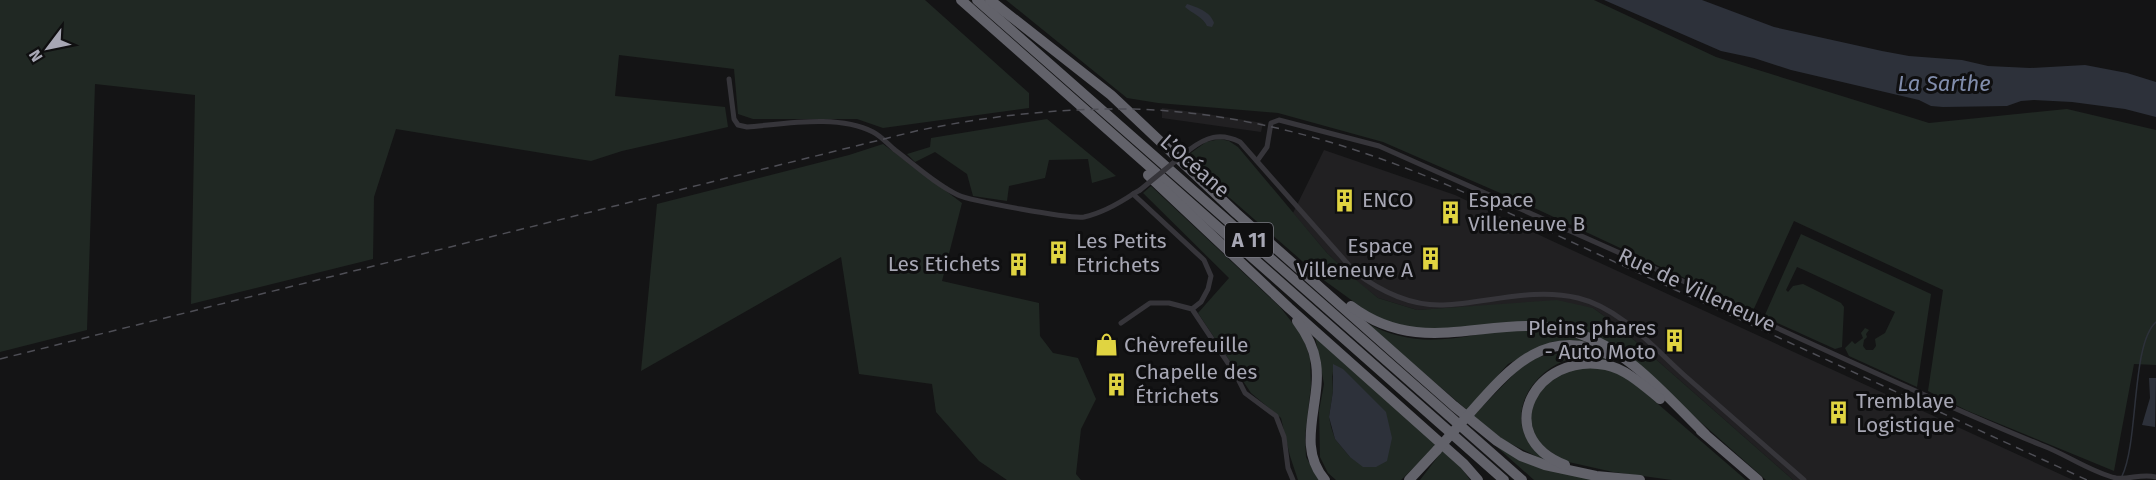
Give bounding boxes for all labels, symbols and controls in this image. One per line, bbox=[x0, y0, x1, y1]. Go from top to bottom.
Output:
north arrow bbox=[18, 18, 78, 78]
text: N bbox=[25, 46, 47, 65]
water label: La Sarthe bbox=[1897, 70, 1991, 97]
street label: L’Océane bbox=[1155, 129, 1235, 203]
building icon: ENCO bbox=[1331, 187, 1357, 213]
place label: ENCO bbox=[1362, 187, 1413, 213]
place label: Espace Villeneuve B bbox=[1468, 187, 1585, 237]
building icon: Espace Villeneuve B bbox=[1437, 199, 1463, 225]
road number: A 11 bbox=[1225, 223, 1273, 257]
place label: Les Petits Etrichets bbox=[1076, 228, 1167, 278]
place label: Espace Villeneuve A bbox=[1296, 233, 1413, 283]
building icon: Les Petits Etrichets bbox=[1045, 240, 1071, 266]
street label: Rue de Villeneuve bbox=[1614, 242, 1780, 338]
building icon: Espace Villeneuve A bbox=[1418, 245, 1444, 271]
place label: Les Etichets bbox=[888, 251, 1000, 277]
building icon: Les Etichets bbox=[1005, 251, 1031, 277]
place label: Pleins phares - Auto Moto bbox=[1528, 315, 1656, 365]
building icon: Pleins phares - Auto Moto bbox=[1661, 327, 1687, 353]
shop icon: Chèvrefeuille bbox=[1093, 332, 1119, 358]
place label: Chèvrefeuille bbox=[1124, 332, 1249, 358]
place label: Chapelle des Étrichets bbox=[1135, 359, 1257, 409]
building icon: Chapelle des Étrichets bbox=[1104, 371, 1130, 397]
place label: Tremblaye Logistique bbox=[1856, 388, 1955, 438]
building icon: Tremblaye Logistique bbox=[1825, 400, 1851, 426]

